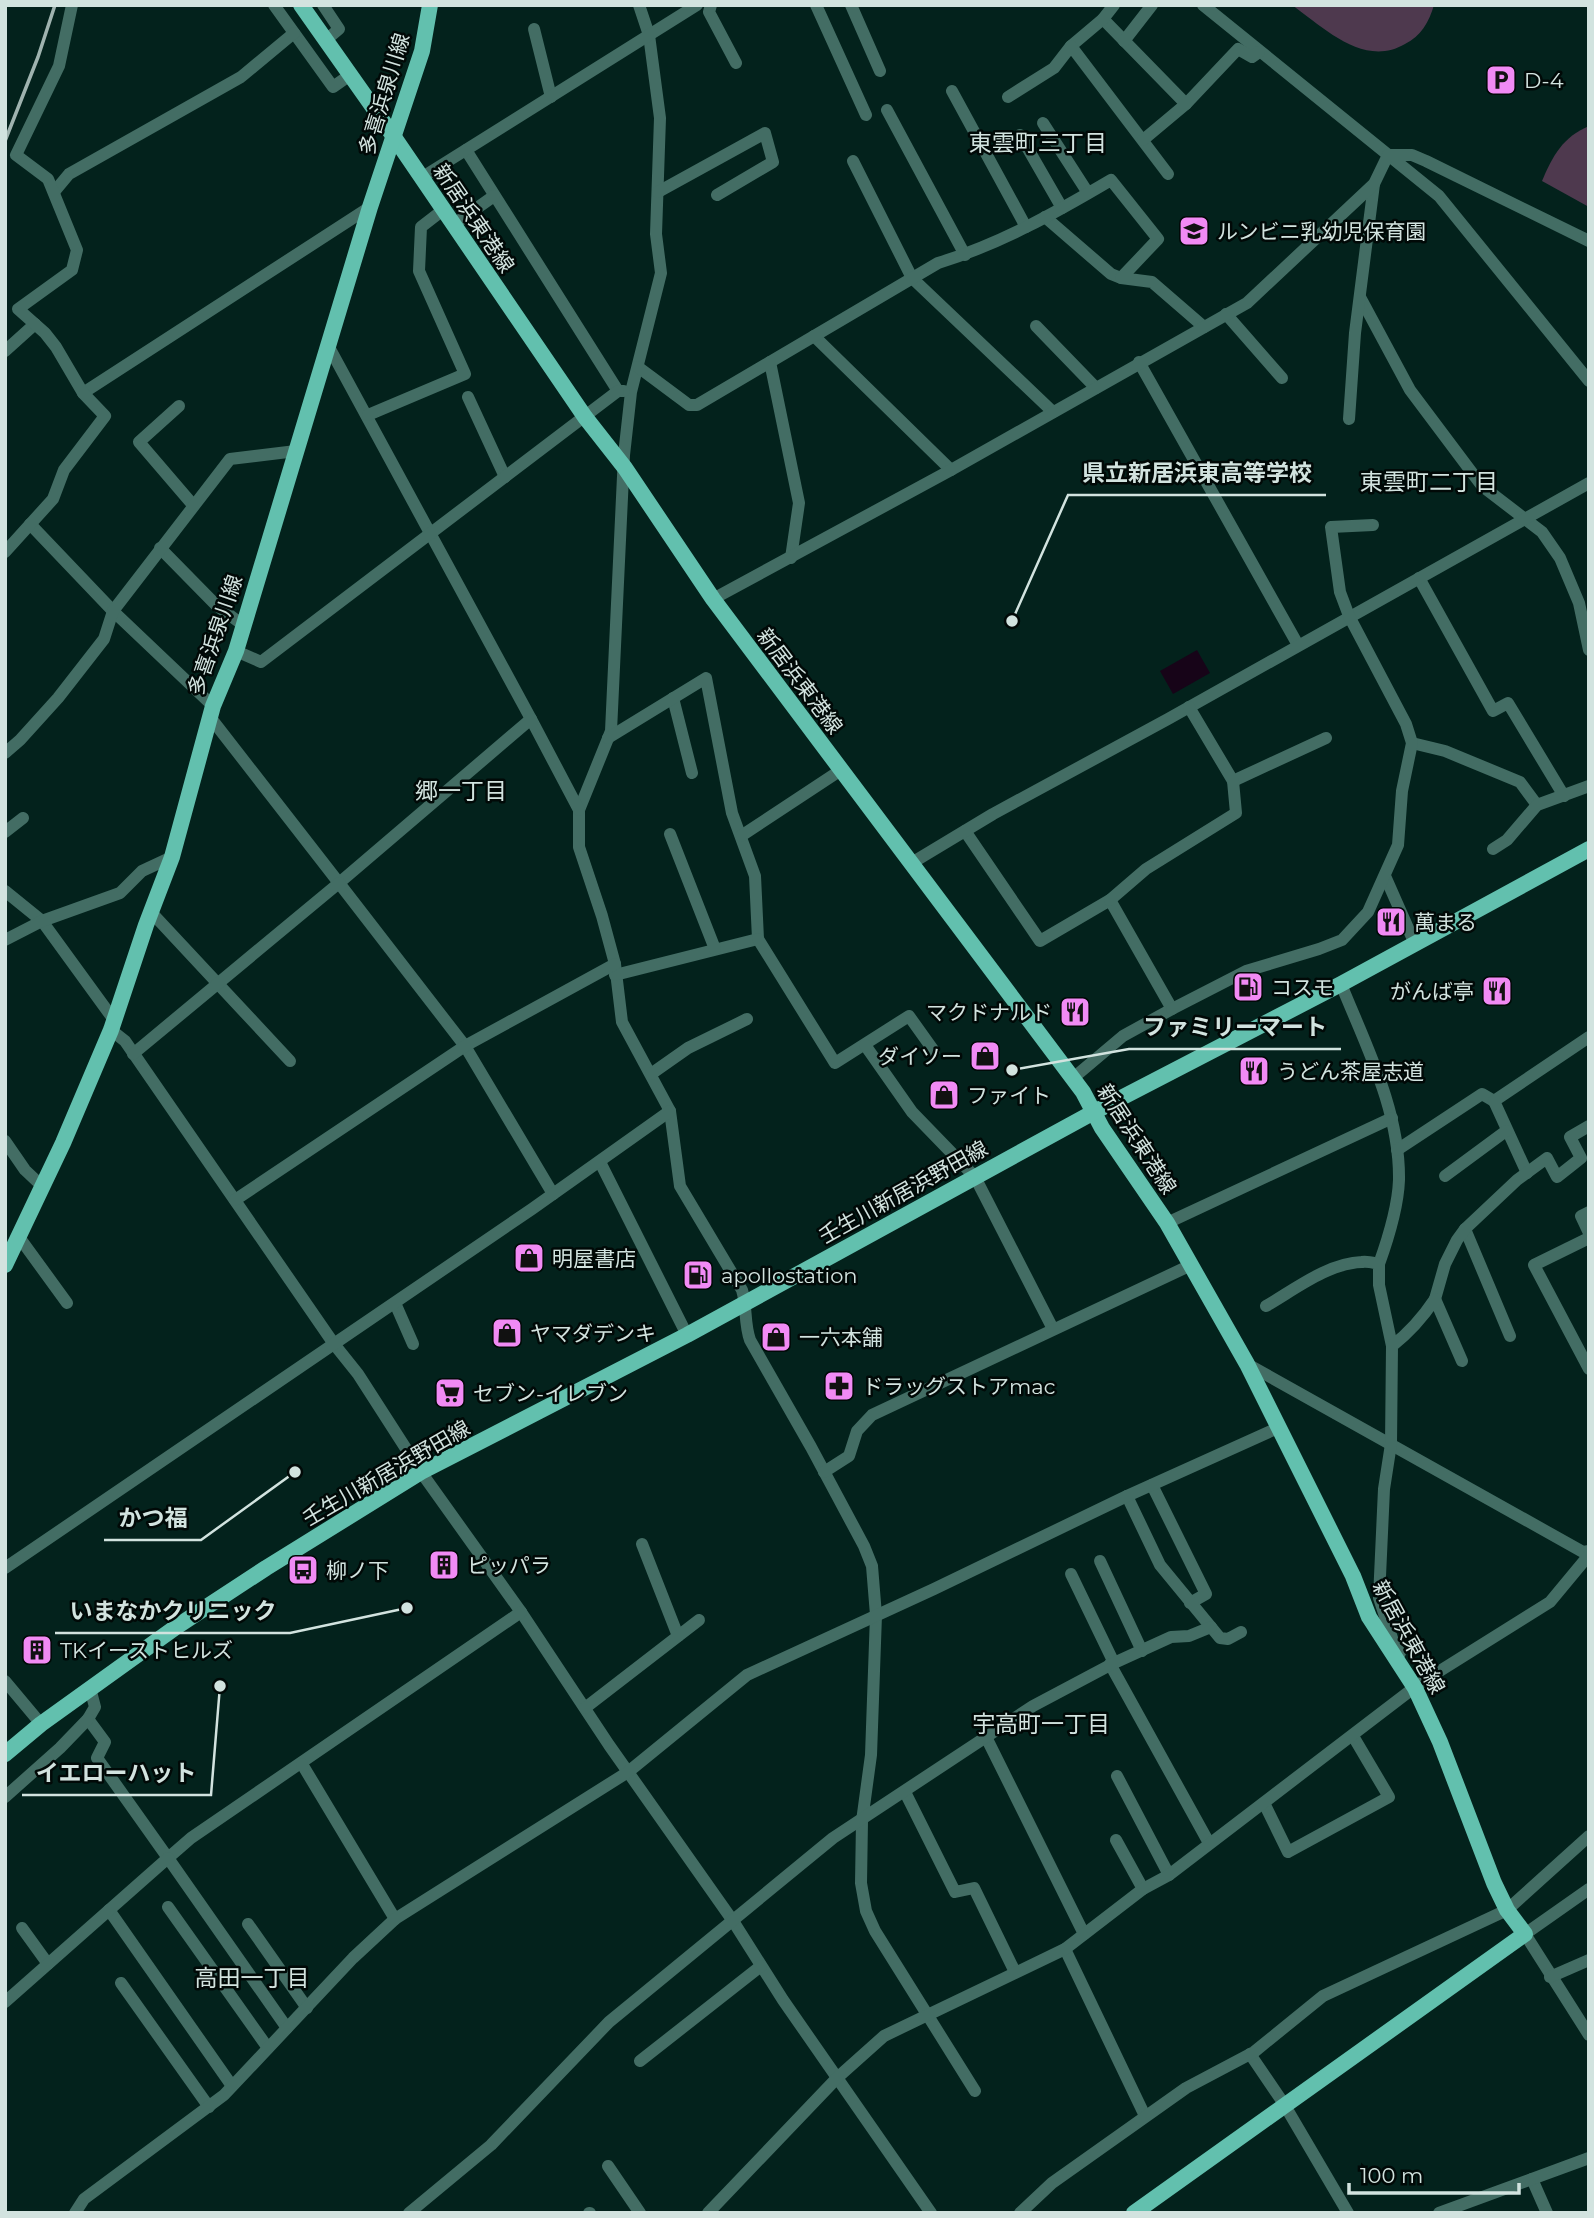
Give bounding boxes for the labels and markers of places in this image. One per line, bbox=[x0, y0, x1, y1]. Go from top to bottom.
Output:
parking icon: D-4 bbox=[1484, 63, 1518, 97]
place label: D-4 bbox=[1524, 68, 1564, 93]
school or university icon: ルンビニ乳幼児保育園 bbox=[1177, 214, 1211, 248]
place label: ルンビニ乳幼児保育園 bbox=[1217, 219, 1427, 244]
callout: 県立新居浜東高等学校 bbox=[1068, 451, 1326, 495]
restaurant icon: 萬まる bbox=[1374, 905, 1408, 939]
place label: 萬まる bbox=[1414, 910, 1477, 935]
fuel station icon: コスモ bbox=[1231, 970, 1265, 1004]
restaurant icon: がんば亭 bbox=[1480, 974, 1514, 1008]
place label: コスモ bbox=[1271, 975, 1334, 1000]
place label: がんば亭 bbox=[1390, 979, 1474, 1004]
restaurant icon: マクドナルド bbox=[1058, 995, 1092, 1029]
place label: マクドナルド bbox=[926, 1000, 1052, 1025]
callout: ファミリーマート bbox=[1129, 1005, 1341, 1049]
shop icon: ダイソー bbox=[968, 1039, 1002, 1073]
place label: ダイソー bbox=[878, 1044, 962, 1069]
restaurant icon: うどん茶屋志道 bbox=[1237, 1054, 1271, 1088]
place label: うどん茶屋志道 bbox=[1277, 1059, 1424, 1084]
shop icon: ファイト bbox=[927, 1078, 961, 1112]
place label: ファイト bbox=[967, 1083, 1051, 1108]
shop icon: 明屋書店 bbox=[512, 1241, 546, 1275]
place label: 明屋書店 bbox=[552, 1246, 636, 1271]
fuel station icon: apollostation bbox=[681, 1258, 715, 1292]
place label: apollostation bbox=[721, 1263, 858, 1288]
shop icon: ヤマダデンキ bbox=[490, 1316, 524, 1350]
shop icon: 一六本舗 bbox=[759, 1320, 793, 1354]
place label: ヤマダデンキ bbox=[530, 1321, 656, 1346]
place label: 一六本舗 bbox=[799, 1325, 883, 1350]
pharmacy icon: ドラッグストアmac bbox=[822, 1369, 856, 1403]
place label: ドラッグストアmac bbox=[862, 1374, 1056, 1399]
supermarket icon: セブン-イレブン bbox=[433, 1376, 467, 1410]
place label: セブン-イレブン bbox=[473, 1381, 628, 1406]
callout: かつ福 bbox=[104, 1496, 201, 1540]
building icon: ピッパラ bbox=[427, 1548, 461, 1582]
bus stop icon: 柳ノ下 bbox=[286, 1553, 320, 1587]
place label: ピッパラ bbox=[467, 1553, 551, 1578]
place label: 柳ノ下 bbox=[326, 1558, 389, 1583]
callout: いまなかクリニック bbox=[55, 1589, 290, 1633]
building icon: TKイーストヒルズ bbox=[20, 1633, 54, 1667]
place label: TKイーストヒルズ bbox=[60, 1638, 233, 1663]
callout: イエローハット bbox=[22, 1751, 211, 1795]

